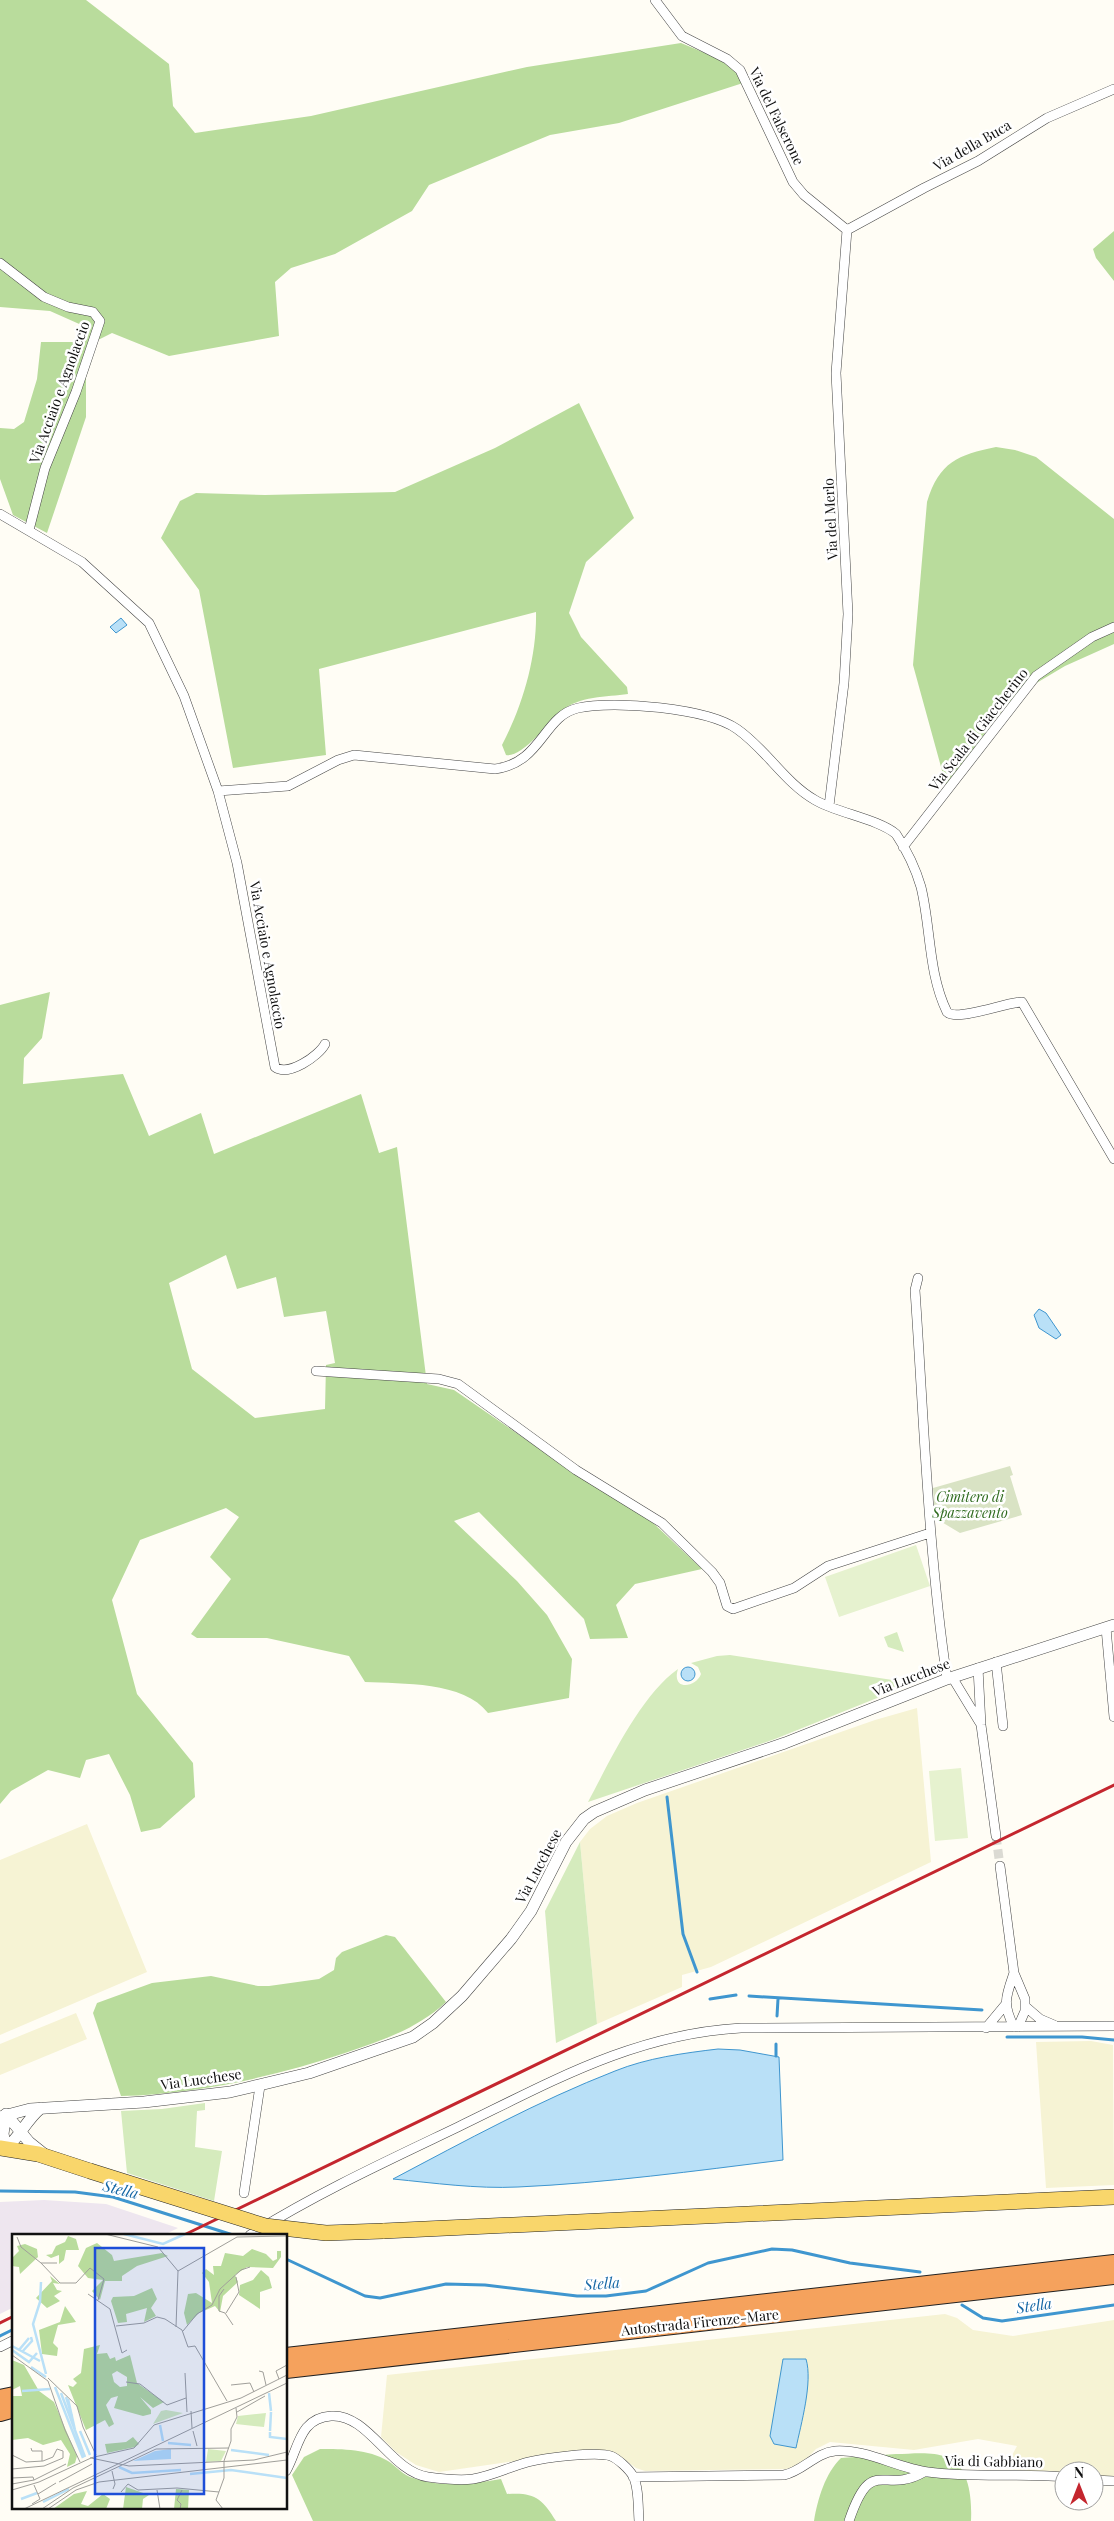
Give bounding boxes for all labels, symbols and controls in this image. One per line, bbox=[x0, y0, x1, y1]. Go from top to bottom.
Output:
street label: Via del Falserone bbox=[745, 63, 809, 168]
street label: Via della Buca bbox=[929, 115, 1014, 175]
street label: Via Acciaio e Agnolaccio bbox=[24, 318, 94, 467]
street label: Via del Merlo bbox=[818, 477, 842, 561]
street label: Via Scala di Giaccherino bbox=[924, 664, 1032, 795]
street label: Via Acciaio e Agnolaccio bbox=[245, 879, 290, 1031]
park label: Cimitero di Spazzavento bbox=[931, 1487, 1008, 1522]
street label: Via Lucchese bbox=[869, 1654, 952, 1701]
street label: Via Lucchese bbox=[510, 1826, 566, 1907]
street label: Via Lucchese bbox=[158, 2064, 243, 2094]
water label: Stella bbox=[100, 2175, 141, 2203]
inset map bbox=[12, 2234, 288, 2508]
water label: Stella bbox=[582, 2272, 621, 2294]
water label: Stella bbox=[1014, 2293, 1053, 2318]
street label: Autostrada Firenze-Mare bbox=[619, 2304, 780, 2340]
street label: Via di Gabbiano bbox=[944, 2451, 1044, 2471]
north arrow bbox=[1054, 2461, 1104, 2511]
text: N bbox=[1074, 2463, 1084, 2482]

